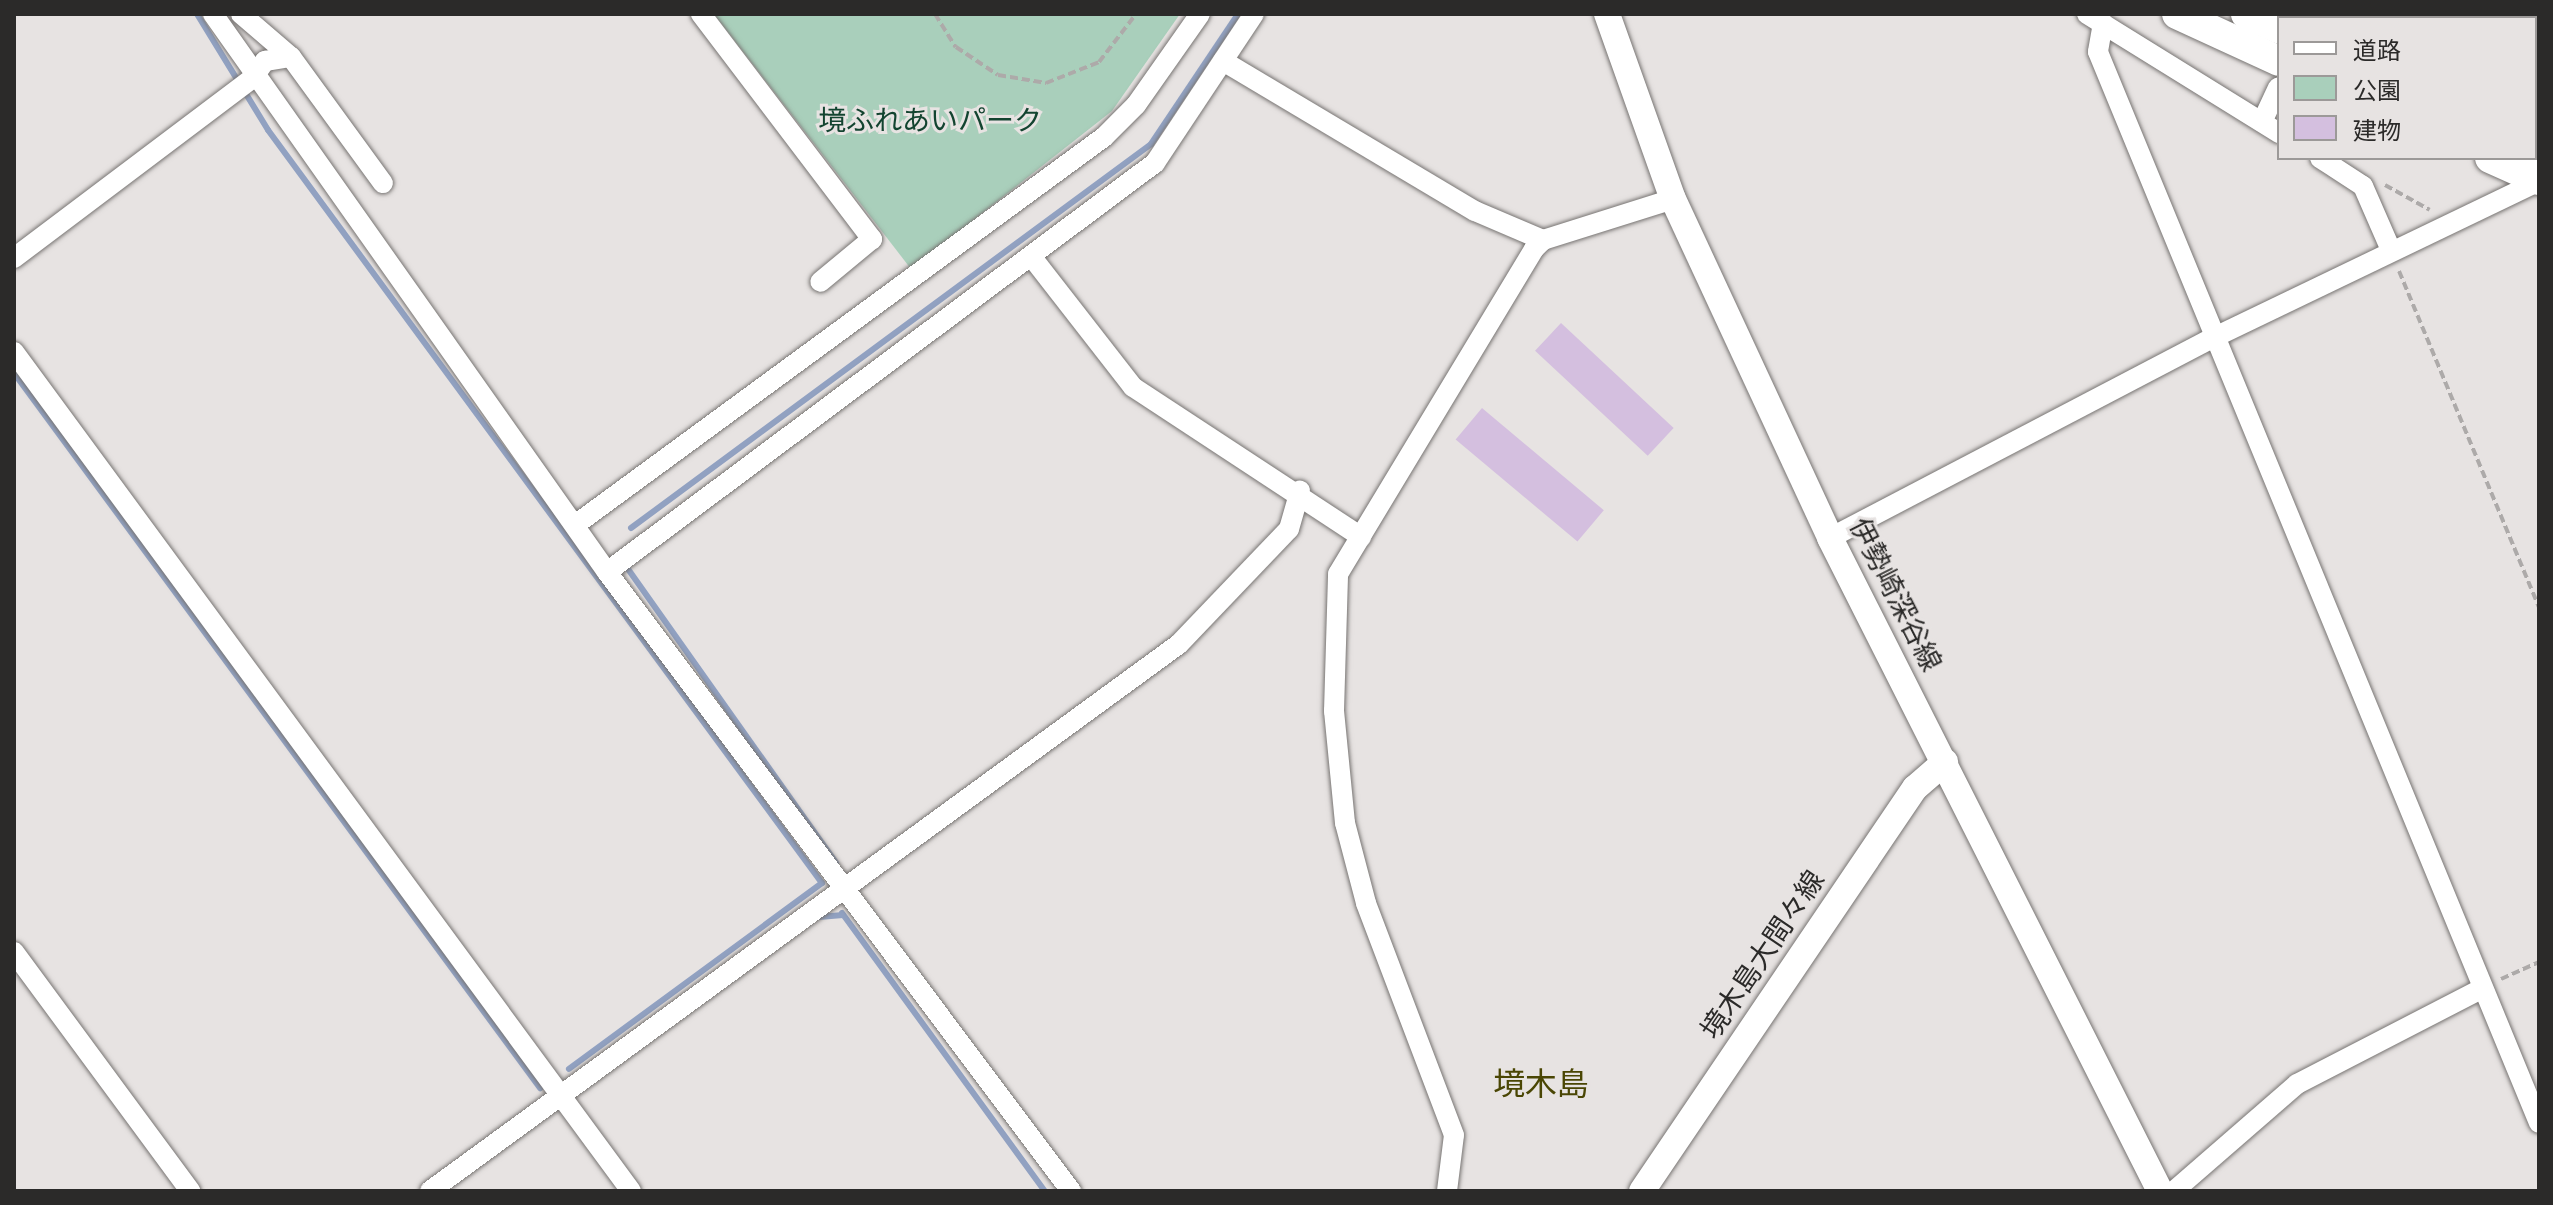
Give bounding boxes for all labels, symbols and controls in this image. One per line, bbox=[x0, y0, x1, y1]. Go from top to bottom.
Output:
legend bbox=[2277, 16, 2537, 160]
text: 道路 bbox=[2353, 37, 2401, 66]
text: 公園 bbox=[2353, 77, 2401, 106]
park label: 境ふれあいパーク bbox=[818, 104, 1042, 138]
text: 建物 bbox=[2353, 117, 2401, 146]
street label: 伊勢崎深谷線 bbox=[1842, 513, 1948, 677]
street label: 境木島大間々線 bbox=[1694, 864, 1832, 1046]
district label: 境木島 bbox=[1493, 1066, 1589, 1104]

